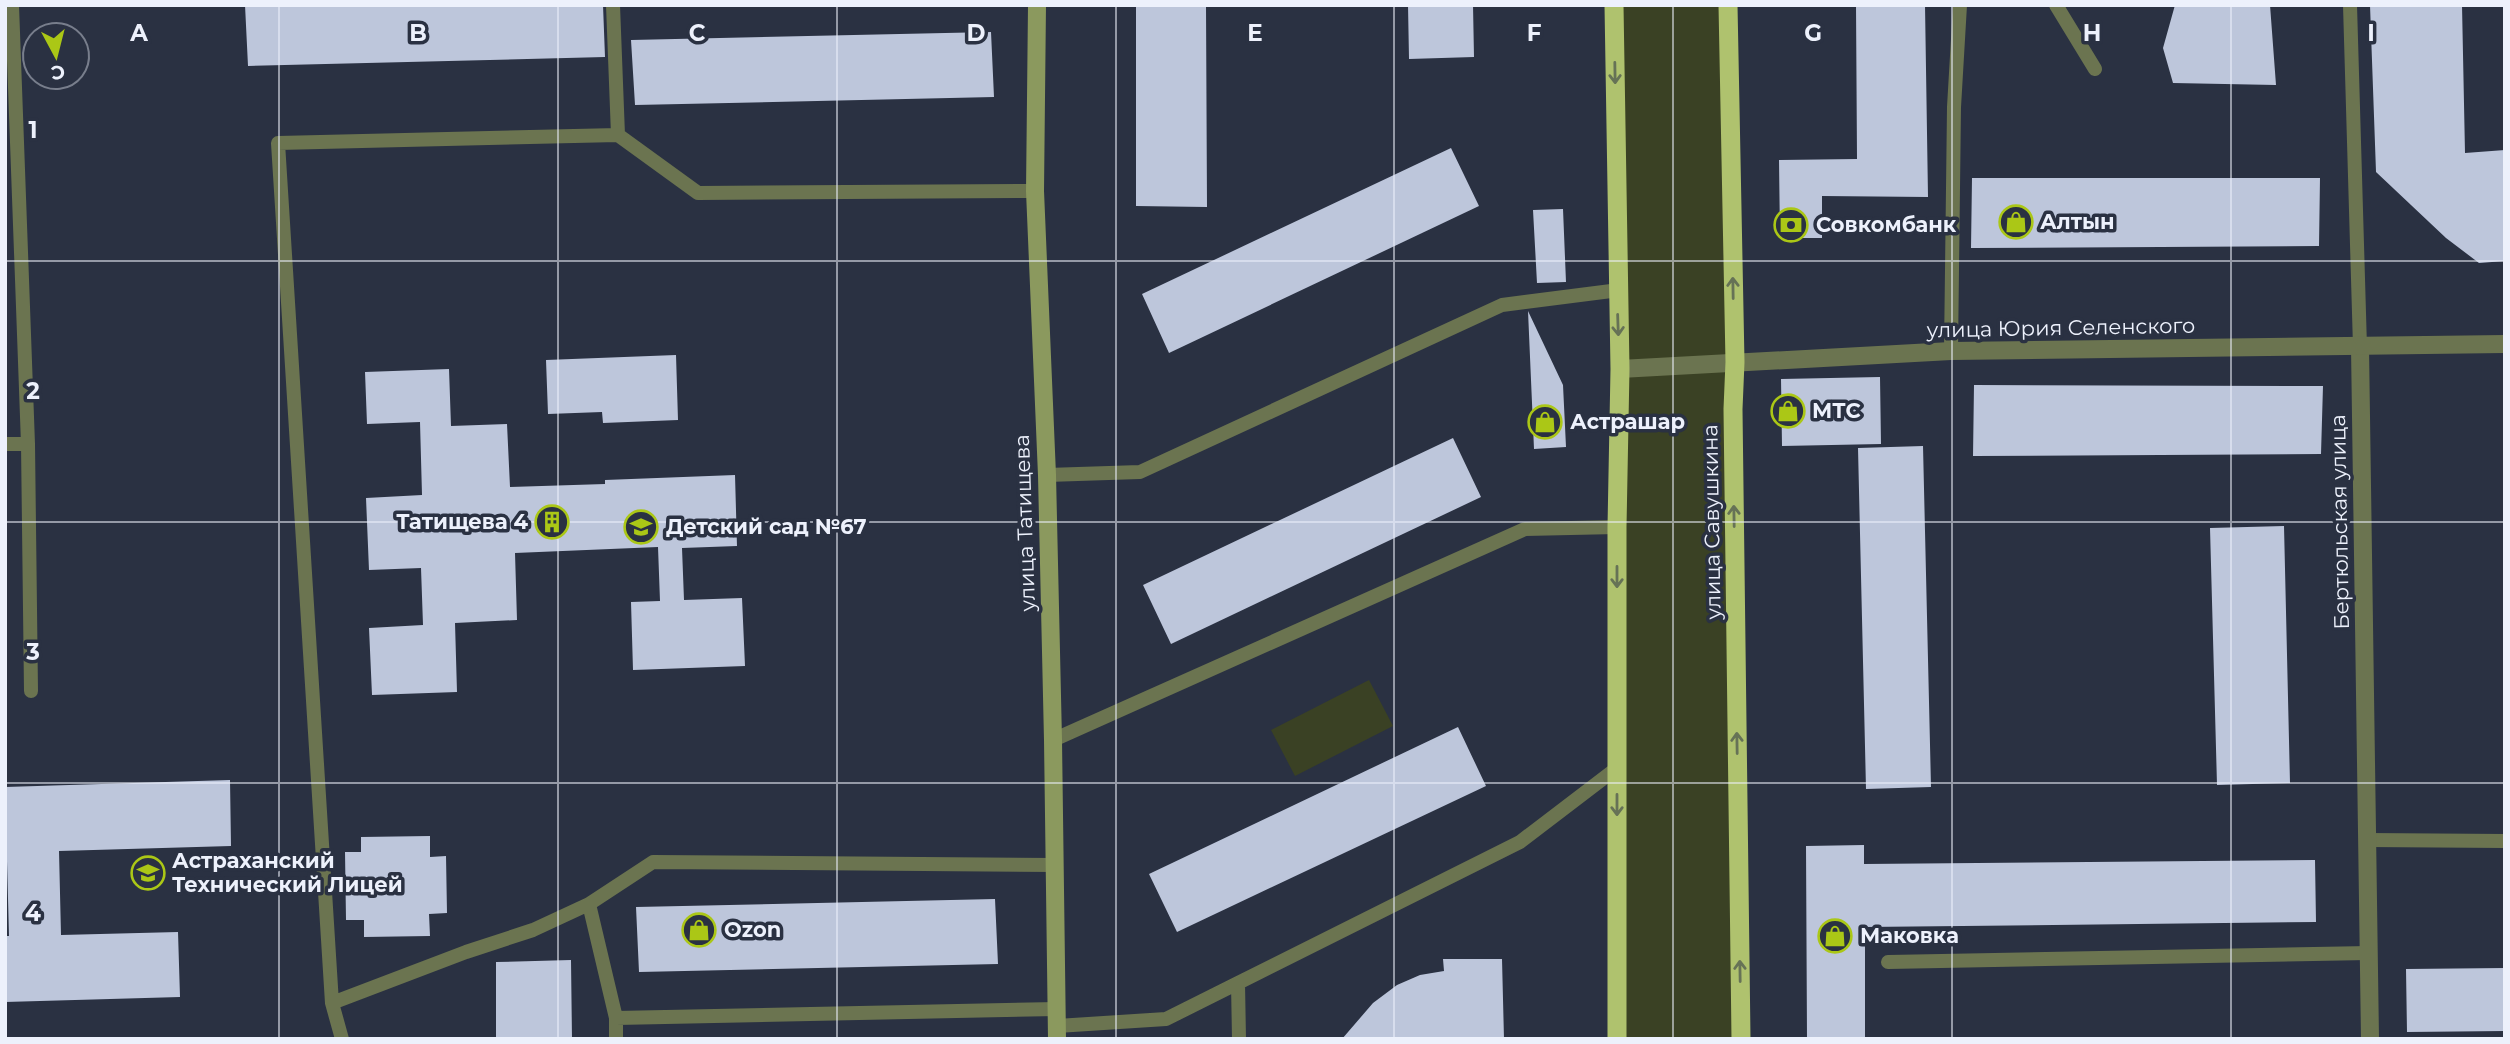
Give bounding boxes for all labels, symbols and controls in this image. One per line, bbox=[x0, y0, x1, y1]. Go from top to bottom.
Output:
text: A bbox=[129, 19, 148, 47]
text: B bbox=[409, 19, 427, 47]
text: C bbox=[689, 19, 706, 47]
text: D bbox=[967, 19, 986, 47]
text: E bbox=[1247, 19, 1263, 47]
text: F bbox=[1527, 19, 1542, 47]
text: G bbox=[1804, 19, 1822, 47]
text: H bbox=[2083, 19, 2101, 47]
text: I bbox=[2367, 19, 2375, 47]
north arrow bbox=[21, 21, 91, 91]
text: С bbox=[50, 60, 66, 85]
one-way arrow bbox=[1608, 62, 1622, 85]
text: 1 bbox=[28, 116, 38, 144]
shop icon: Алтын bbox=[1997, 203, 2035, 241]
bank icon: Совкомбанк bbox=[1772, 206, 1810, 244]
place label: Алтын bbox=[2040, 209, 2115, 234]
place label: Совкомбанк bbox=[1816, 212, 1957, 237]
one-way arrow bbox=[1727, 277, 1740, 300]
street label: улица Юрия Селенского bbox=[1925, 313, 2196, 342]
one-way arrow bbox=[1611, 314, 1624, 337]
text: 2 bbox=[26, 377, 40, 405]
shop icon: МТС bbox=[1769, 392, 1807, 430]
place label: МТС bbox=[1812, 398, 1861, 423]
shop icon: Астрашар bbox=[1526, 403, 1564, 441]
place label: Астрашар bbox=[1570, 409, 1685, 434]
street label: Бертюльская улица bbox=[2325, 414, 2354, 630]
street label: улица Савушкина bbox=[1697, 424, 1726, 621]
street label: улица Татищева bbox=[1009, 434, 1040, 613]
building icon: Татищева 4 bbox=[533, 503, 571, 541]
one-way arrow bbox=[1727, 504, 1741, 527]
school or university icon: Детский сад №67 bbox=[622, 508, 660, 546]
place label: Татищева 4 bbox=[396, 509, 529, 534]
place label: Детский сад №67 bbox=[666, 514, 867, 539]
one-way arrow bbox=[1610, 566, 1624, 589]
text: 3 bbox=[25, 638, 40, 666]
one-way arrow bbox=[1731, 732, 1744, 755]
one-way arrow bbox=[1610, 793, 1624, 816]
place label: Астраханский Технический Лицей bbox=[172, 848, 403, 897]
school or university icon: Астраханский Технический Лицей bbox=[129, 854, 167, 892]
text: 4 bbox=[25, 899, 41, 927]
shop icon: Ozon bbox=[680, 911, 718, 949]
place label: Ozon bbox=[724, 917, 781, 942]
shop icon: Маковка bbox=[1816, 917, 1854, 955]
place label: Маковка bbox=[1860, 923, 1959, 948]
one-way arrow bbox=[1734, 959, 1747, 982]

